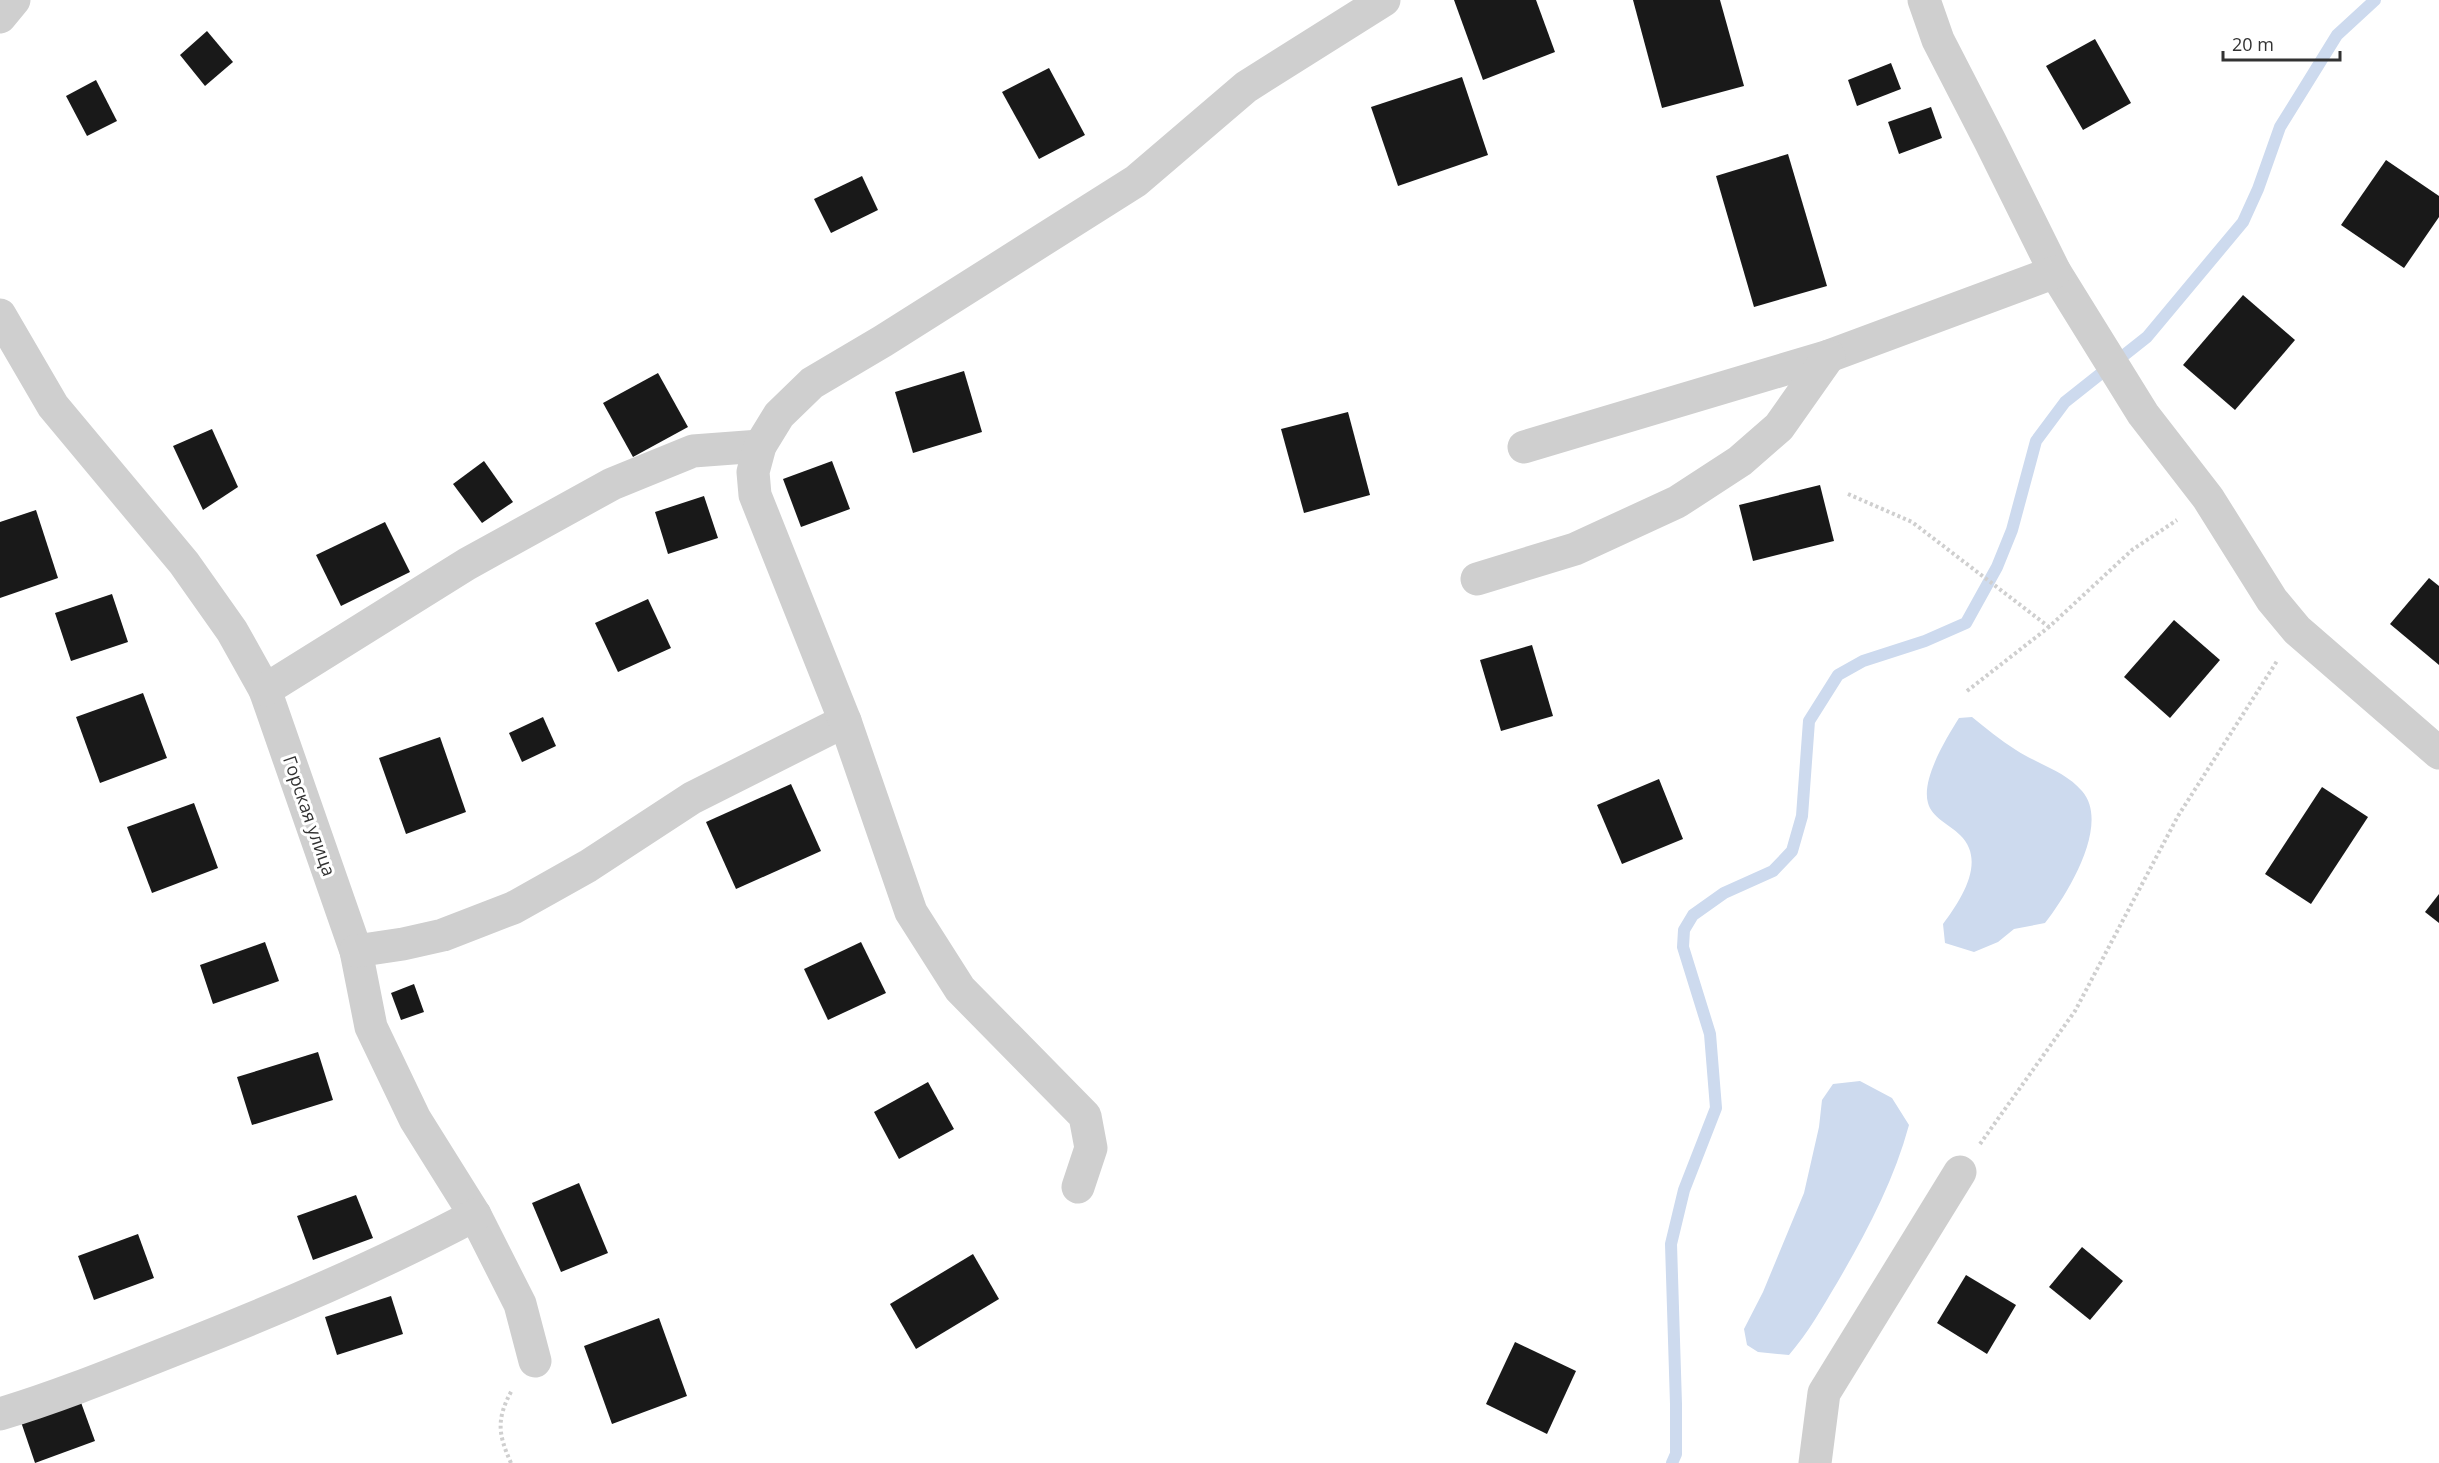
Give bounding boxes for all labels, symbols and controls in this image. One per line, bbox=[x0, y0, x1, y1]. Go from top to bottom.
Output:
scale bar bbox=[2223, 24, 2340, 62]
text: 20 m bbox=[2232, 32, 2274, 56]
street label: Горская улица bbox=[278, 752, 342, 879]

